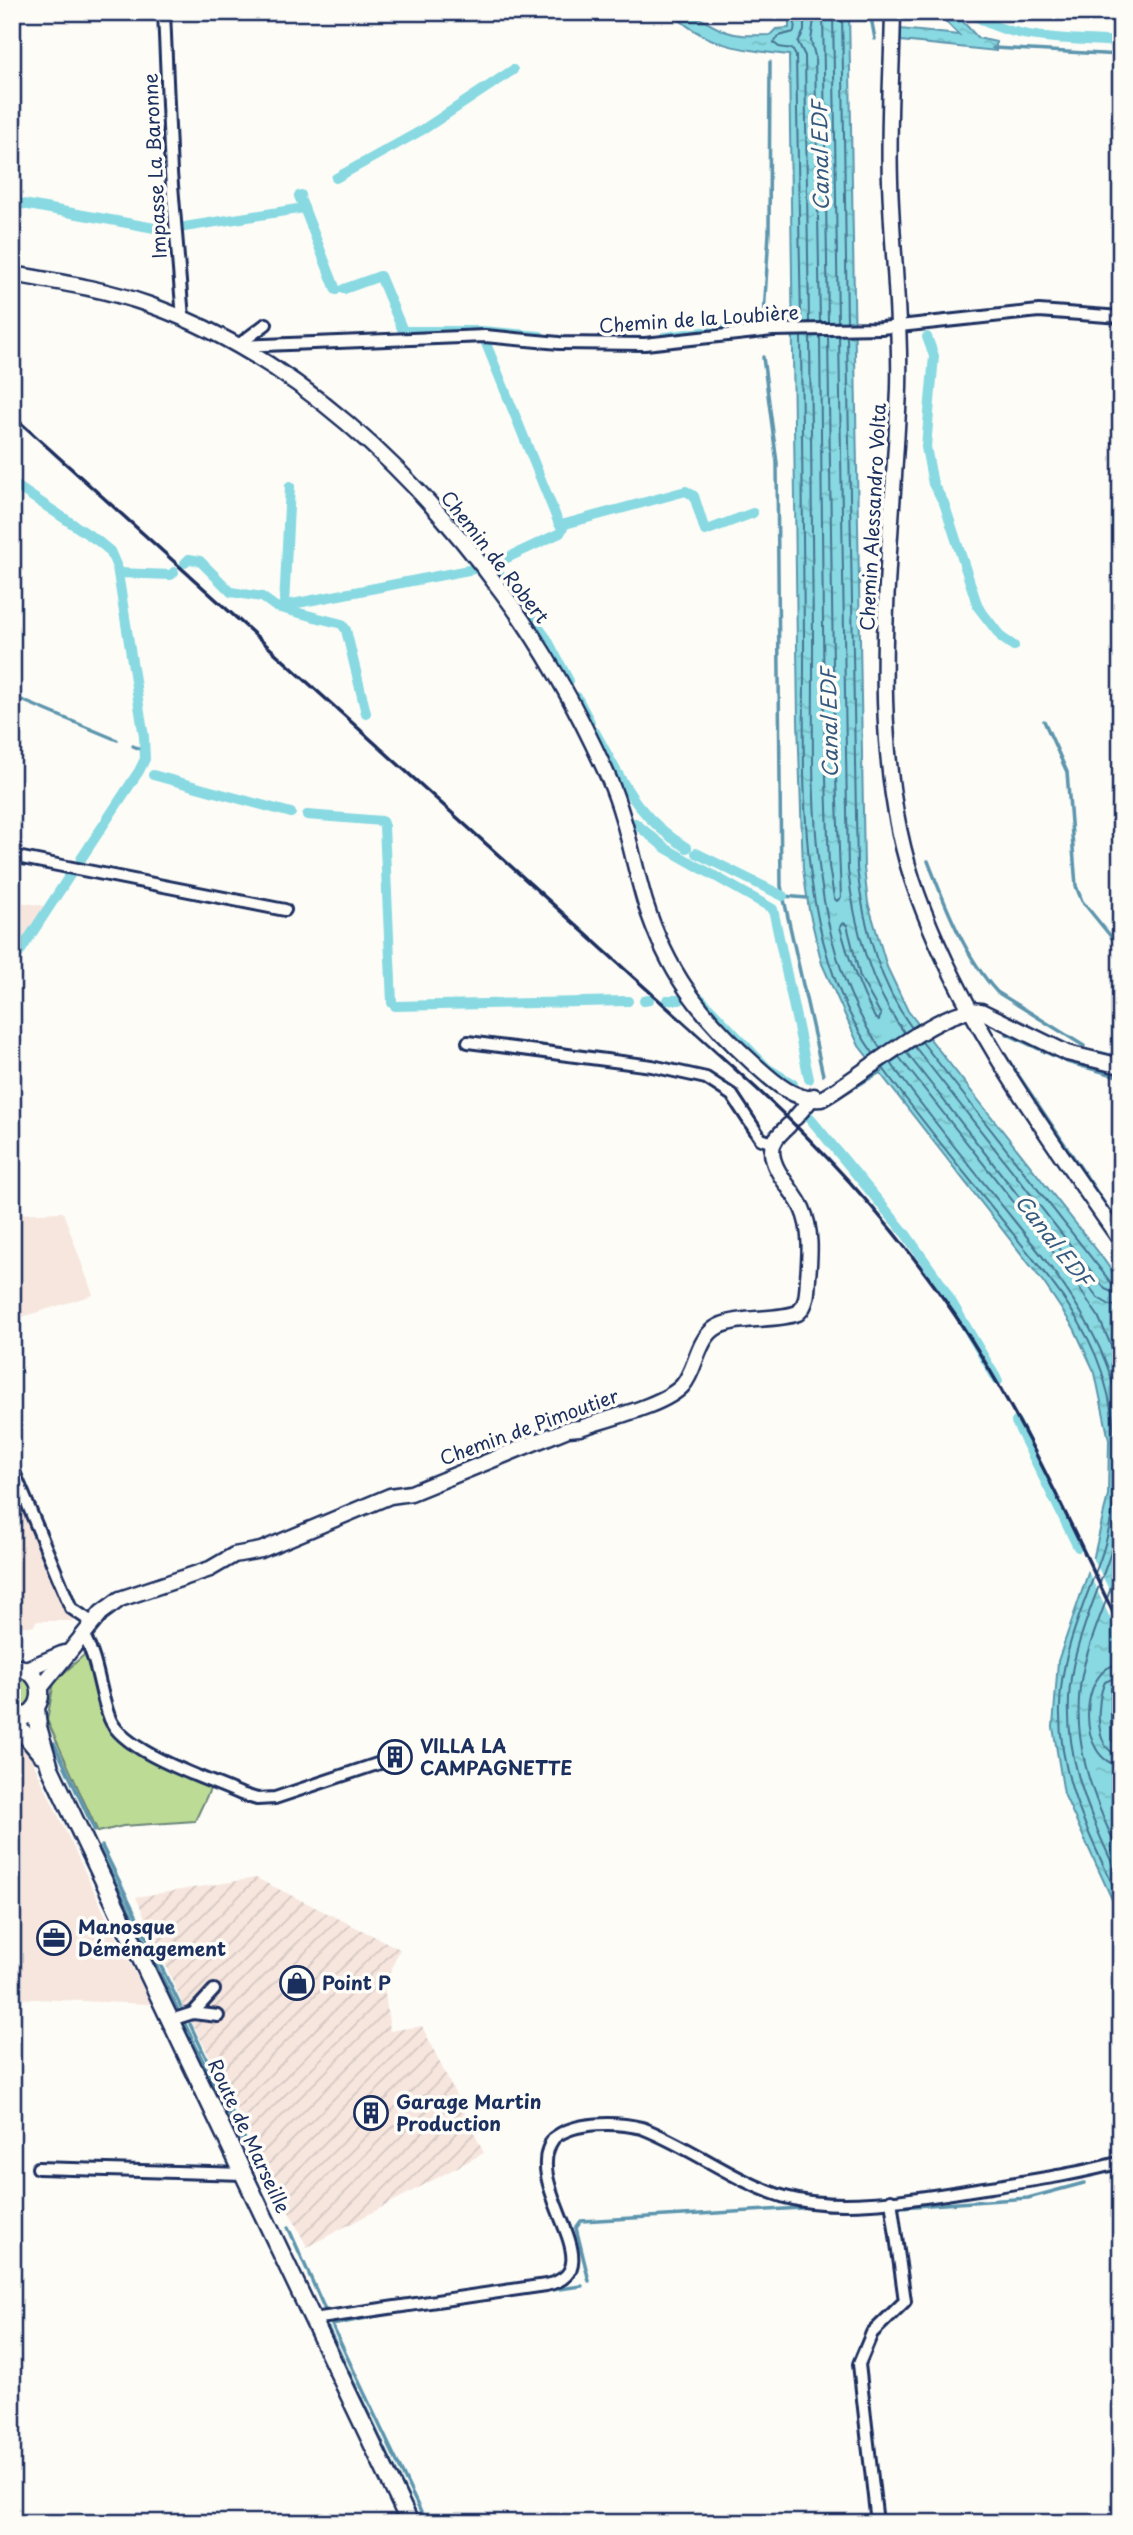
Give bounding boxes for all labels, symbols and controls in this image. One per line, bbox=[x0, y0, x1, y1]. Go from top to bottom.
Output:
street label: Impasse La Baronne bbox=[135, 73, 173, 259]
water label: Canal EDF bbox=[802, 97, 836, 211]
street label: Chemin de la Loubière bbox=[598, 297, 800, 339]
street label: Chemin Alessandro Volta bbox=[852, 402, 892, 632]
street label: Chemin de Robert bbox=[435, 484, 557, 629]
water label: Canal EDF bbox=[811, 664, 845, 778]
water label: Canal EDF bbox=[1008, 1187, 1103, 1296]
street label: Chemin de Pimoutier bbox=[435, 1381, 622, 1471]
place label: VILLA LA CAMPAGNETTE bbox=[420, 1731, 573, 1781]
building icon: VILLA LA CAMPAGNETTE bbox=[376, 1738, 414, 1776]
place label: Manosque Déménagement bbox=[78, 1912, 226, 1962]
office icon: Manosque Déménagement bbox=[35, 1919, 73, 1957]
shop icon: Point P bbox=[278, 1964, 316, 2002]
place label: Point P bbox=[322, 1968, 391, 1996]
street label: Route de Marseille bbox=[202, 2054, 298, 2217]
place label: Garage Martin Production bbox=[396, 2087, 541, 2137]
building icon: Garage Martin Production bbox=[352, 2094, 390, 2132]

